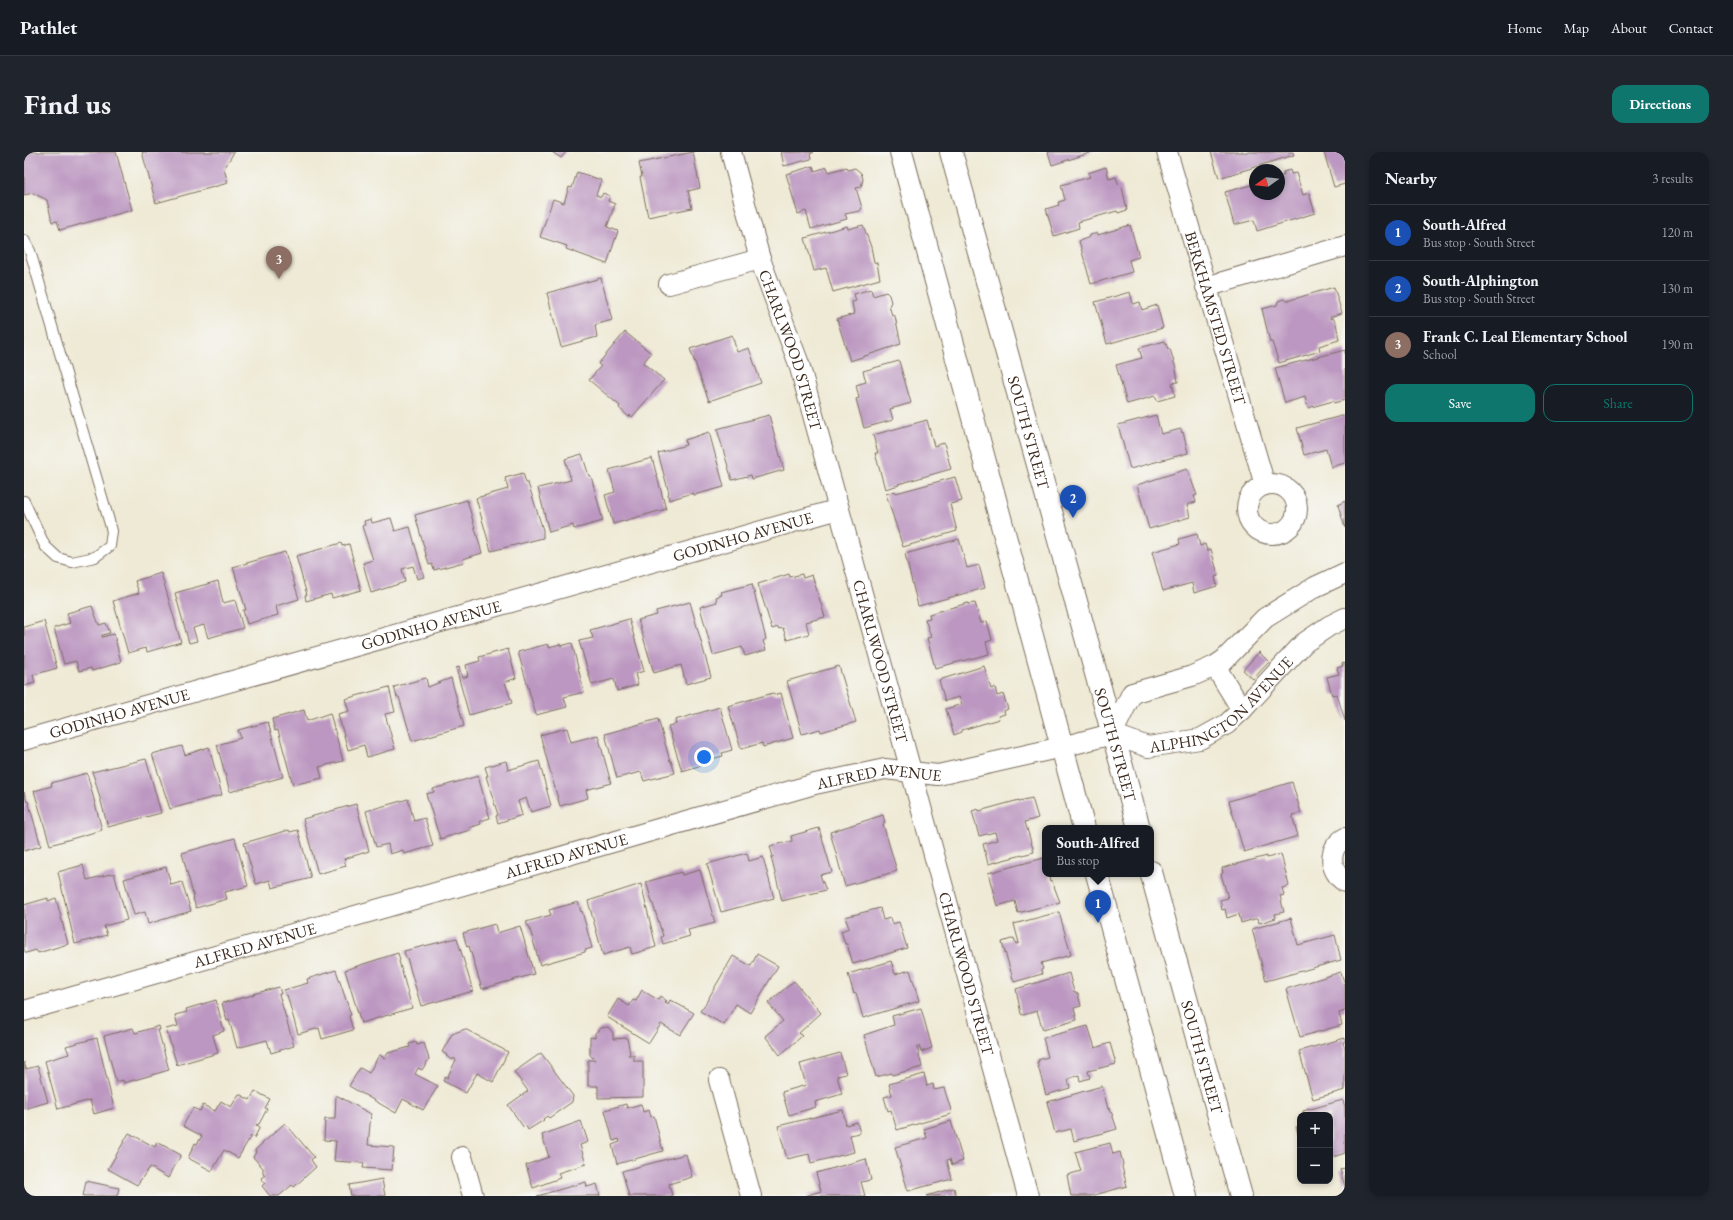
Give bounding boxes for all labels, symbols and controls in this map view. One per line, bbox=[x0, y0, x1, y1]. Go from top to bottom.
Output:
text: Pathlet bbox=[20, 15, 77, 40]
text: Home bbox=[1507, 19, 1542, 37]
text: Map bbox=[1564, 19, 1589, 37]
text: About bbox=[1611, 19, 1647, 37]
text: Contact bbox=[1669, 19, 1713, 37]
button: Directions bbox=[1612, 85, 1709, 123]
text: Find us bbox=[24, 86, 111, 122]
north arrow bbox=[1249, 164, 1285, 200]
text: Nearby bbox=[1385, 167, 1437, 189]
text: 3 results bbox=[1652, 170, 1693, 187]
text: South-Alfred bbox=[1423, 215, 1506, 234]
text: 1 bbox=[1395, 224, 1401, 241]
text: 120 m bbox=[1662, 224, 1693, 241]
street label: BERKHAMSTED STREET bbox=[1180, 229, 1251, 408]
text: Bus stop · South Street bbox=[1423, 234, 1535, 251]
pin: 3 bbox=[266, 246, 292, 279]
street label: CHARLWOOD STREET bbox=[754, 267, 827, 433]
text: South-Alphington bbox=[1423, 271, 1539, 290]
text: 2 bbox=[1395, 280, 1401, 297]
text: 130 m bbox=[1662, 280, 1693, 297]
text: Bus stop · South Street bbox=[1423, 290, 1535, 307]
text: Frank C. Leal Elementary School bbox=[1423, 327, 1627, 346]
text: 3 bbox=[1395, 336, 1401, 353]
text: 190 m bbox=[1662, 336, 1693, 353]
text: School bbox=[1423, 346, 1457, 363]
street label: SOUTH STREET bbox=[1003, 373, 1055, 492]
button: Save bbox=[1385, 384, 1535, 422]
button: Share bbox=[1543, 384, 1693, 422]
pin: 2 bbox=[1060, 485, 1086, 518]
street label: GODINHO AVENUE bbox=[670, 506, 815, 566]
street label: CHARLWOOD STREET bbox=[848, 577, 913, 745]
street label: GODINHO AVENUE bbox=[359, 595, 503, 654]
street label: ALPHINGTON AVENUE bbox=[1147, 651, 1297, 757]
street label: GODINHO AVENUE bbox=[47, 683, 192, 743]
street label: SOUTH STREET bbox=[1090, 685, 1142, 804]
your location bbox=[694, 747, 714, 767]
street label: ALFRED AVENUE bbox=[814, 757, 943, 794]
popup bbox=[1042, 825, 1154, 877]
street label: ALFRED AVENUE bbox=[501, 828, 630, 883]
text: South-Alfred bbox=[1056, 833, 1140, 852]
text: Bus stop bbox=[1056, 852, 1099, 869]
street label: CHARLWOOD STREET bbox=[934, 889, 999, 1058]
pin: 1 bbox=[1085, 890, 1111, 923]
street label: ALFRED AVENUE bbox=[190, 917, 318, 973]
street label: SOUTH STREET bbox=[1177, 998, 1228, 1116]
map controls bbox=[1297, 1112, 1333, 1184]
button: + bbox=[1297, 1112, 1333, 1148]
button: − bbox=[1297, 1148, 1333, 1184]

